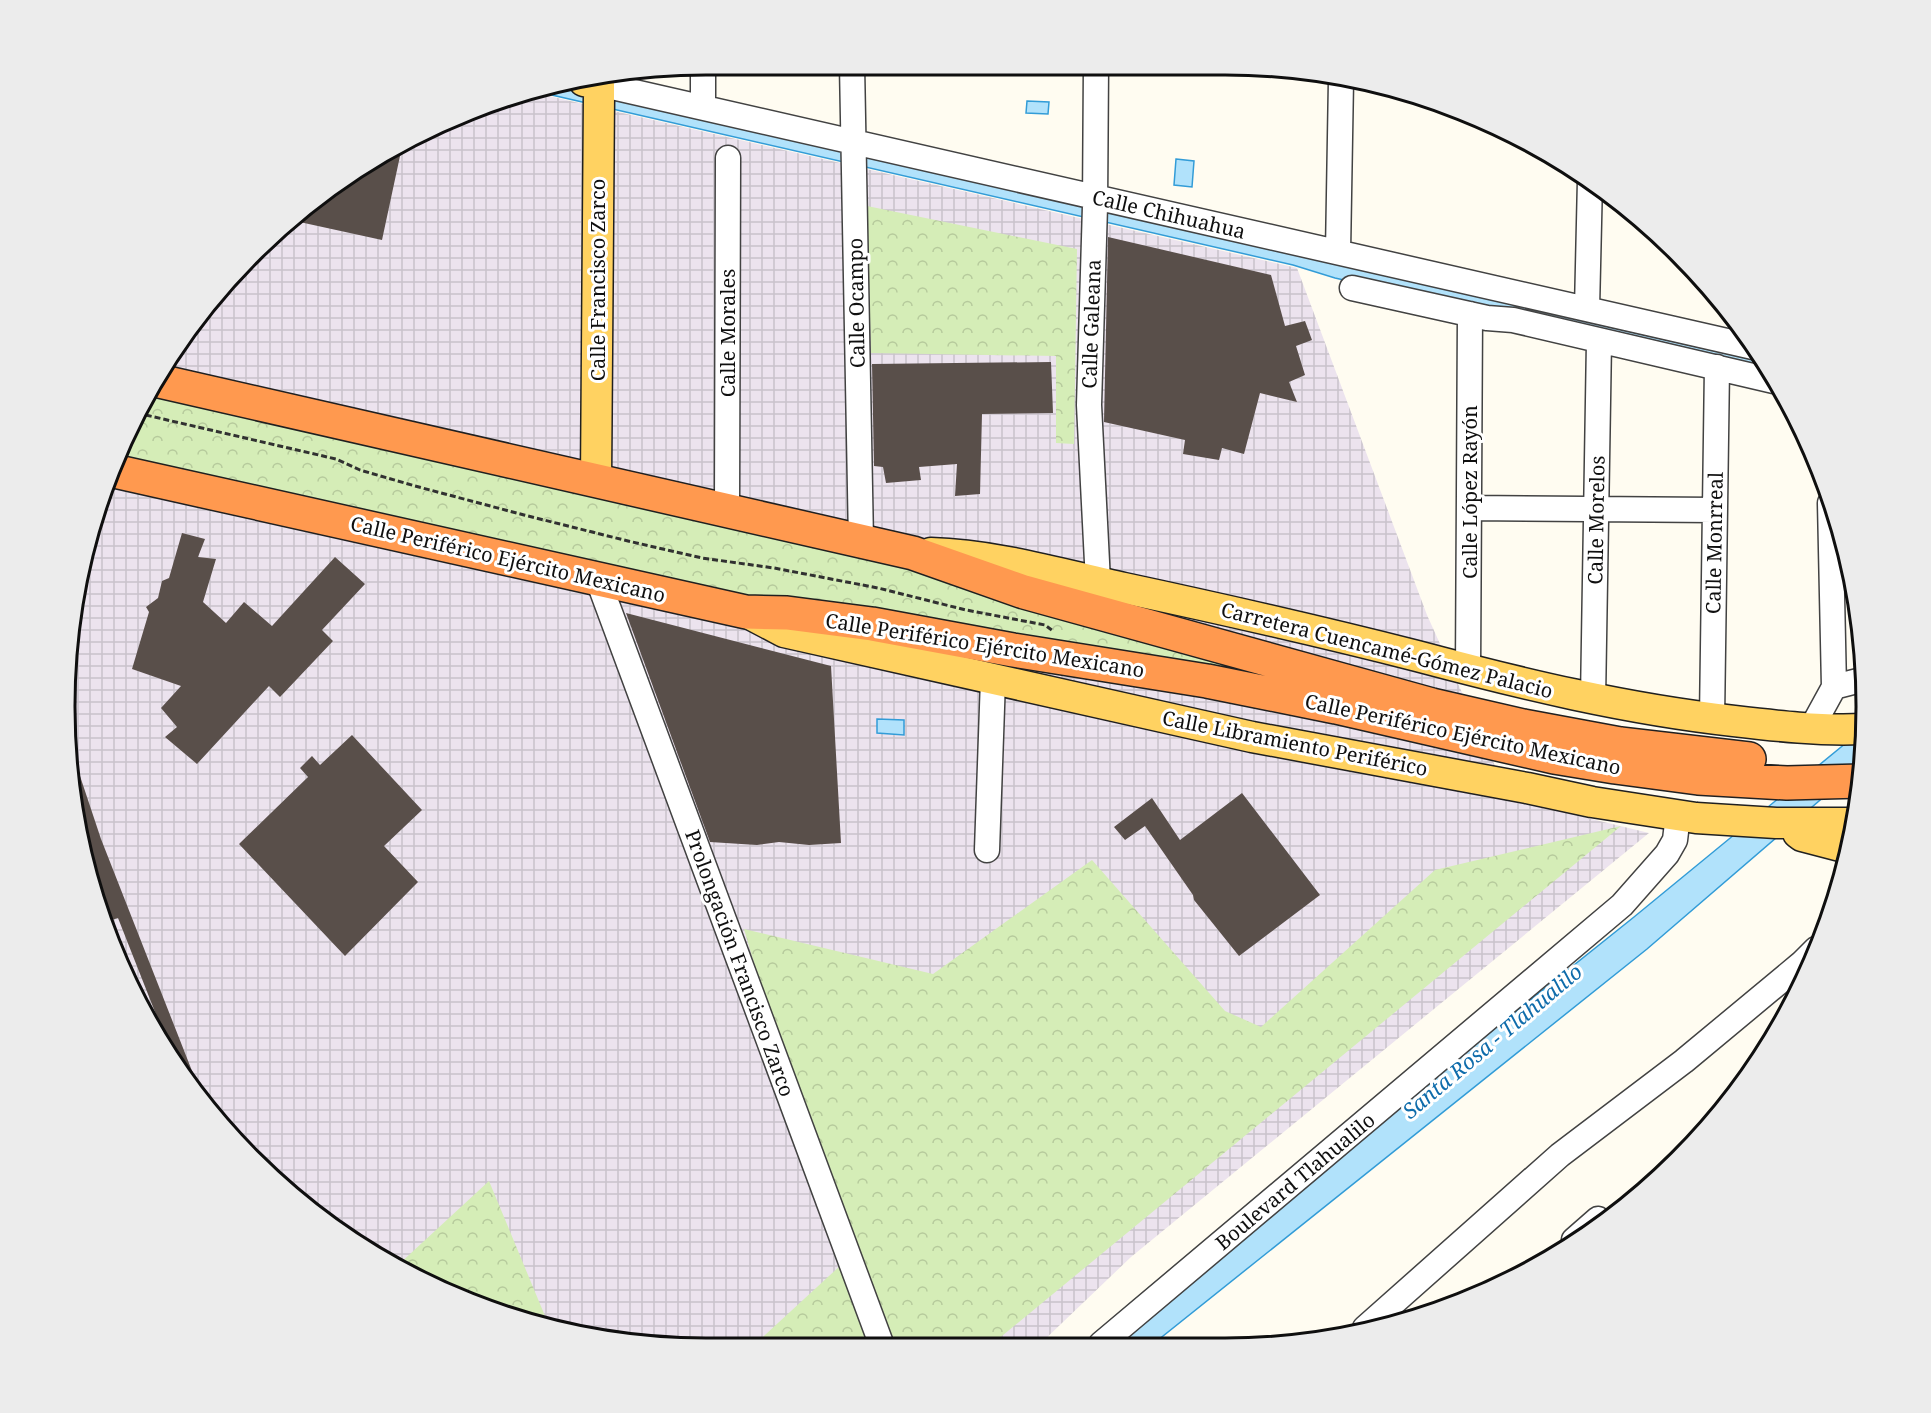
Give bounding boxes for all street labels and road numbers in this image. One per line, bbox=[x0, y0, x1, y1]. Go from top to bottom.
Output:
street label: Calle Francisco Zarco bbox=[584, 179, 611, 381]
street label: Calle Chihuahua bbox=[1090, 183, 1248, 245]
street label: Calle Ocampo bbox=[841, 238, 871, 368]
street label: Calle Galeana bbox=[1075, 259, 1107, 389]
street label: Calle Morales bbox=[714, 269, 741, 397]
street label: Calle López Rayón bbox=[1456, 405, 1483, 579]
street label: Calle Morelos bbox=[1581, 455, 1611, 585]
street label: Calle Monrreal bbox=[1699, 472, 1729, 614]
street label: Calle Periférico Ejército Mexicano bbox=[348, 510, 668, 608]
street label: Carretera Cuencamé-Gómez Palacio bbox=[1218, 596, 1556, 704]
street label: Calle Periférico Ejército Mexicano bbox=[824, 606, 1146, 684]
street label: Calle Periférico Ejército Mexicano bbox=[1302, 687, 1624, 781]
street label: Calle Libramiento Periférico bbox=[1160, 704, 1430, 782]
street label: Prolongación Francisco Zarco bbox=[679, 826, 801, 1100]
street label: Boulevard Tlahualilo bbox=[1209, 1106, 1381, 1256]

